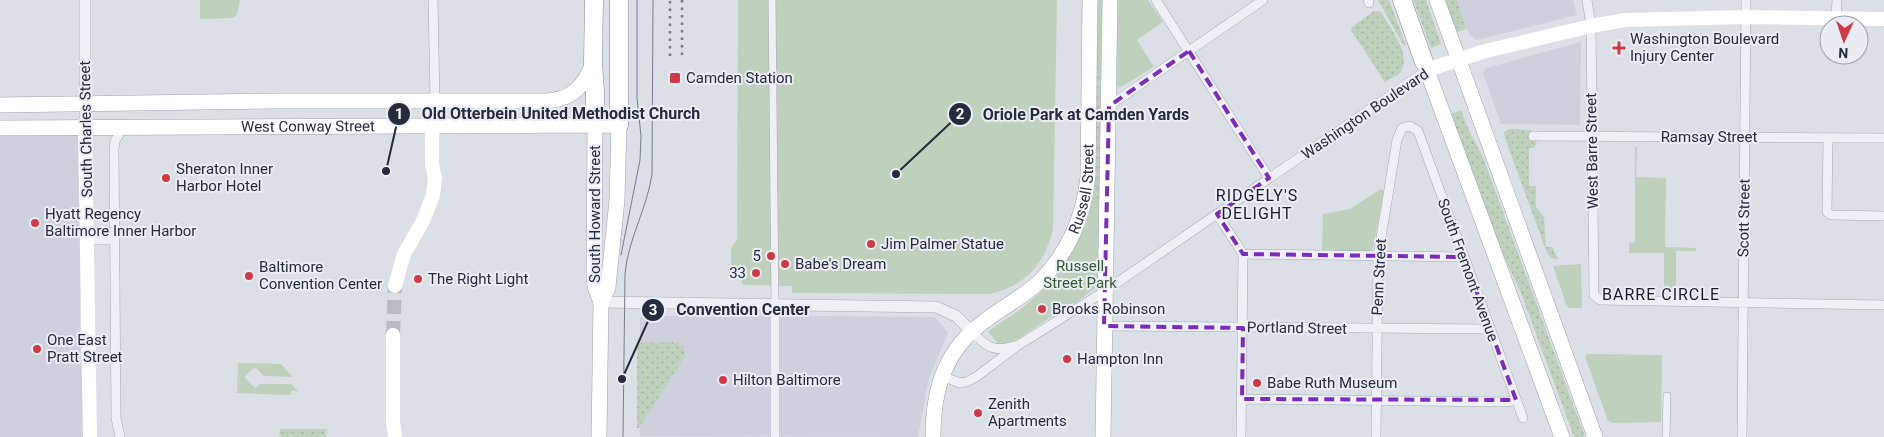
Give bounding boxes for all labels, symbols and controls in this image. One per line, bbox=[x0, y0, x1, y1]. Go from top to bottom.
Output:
north arrow bbox=[1819, 15, 1869, 65]
place label: Washington Boulevard Injury Center bbox=[1630, 30, 1779, 65]
marker: Washington Boulevard Injury Center bbox=[1612, 41, 1626, 55]
text: N bbox=[1838, 45, 1849, 61]
street label: South Charles Street bbox=[76, 61, 96, 197]
street label: Washington Boulevard bbox=[1298, 65, 1432, 163]
place label: Camden Station bbox=[686, 69, 793, 87]
marker: Camden Station bbox=[668, 71, 682, 85]
street label: West Barre Street bbox=[1582, 93, 1602, 209]
callout: Old Otterbein United Methodist Church bbox=[387, 98, 710, 129]
callout: Oriole Park at Camden Yards bbox=[948, 98, 1199, 129]
text: Old Otterbein United Methodist Church bbox=[422, 104, 700, 123]
text: 1 bbox=[395, 105, 403, 123]
text: 2 bbox=[956, 105, 965, 123]
text: Oriole Park at Camden Yards bbox=[983, 105, 1189, 124]
street label: West Conway Street bbox=[241, 117, 375, 136]
street label: Ramsay Street bbox=[1661, 128, 1757, 146]
street label: Russell Street bbox=[1065, 144, 1097, 237]
street label: South Howard Street bbox=[586, 145, 604, 283]
place label: Sheraton Inner Harbor Hotel bbox=[176, 160, 273, 195]
marker: Sheraton Inner Harbor Hotel bbox=[160, 172, 172, 184]
street label: Scott Street bbox=[1734, 179, 1754, 257]
district label: RIDGELY'S DELIGHT bbox=[1216, 186, 1298, 223]
street label: South Fremont Avenue bbox=[1434, 196, 1502, 344]
place label: Hyatt Regency Baltimore Inner Harbor bbox=[45, 205, 196, 240]
marker: Hyatt Regency Baltimore Inner Harbor bbox=[29, 217, 41, 229]
place label: Jim Palmer Statue bbox=[881, 235, 1004, 253]
marker: Jim Palmer Statue bbox=[865, 238, 877, 250]
street label: Penn Street bbox=[1368, 238, 1390, 316]
place label: 5 bbox=[753, 247, 761, 265]
marker: 5 bbox=[765, 250, 777, 262]
place label: Babe's Dream bbox=[795, 255, 886, 273]
park label: Russell Street Park bbox=[1043, 257, 1117, 292]
place label: Baltimore Convention Center bbox=[259, 258, 382, 293]
marker: Babe's Dream bbox=[779, 258, 791, 270]
place label: 33 bbox=[729, 264, 746, 282]
marker: 33 bbox=[750, 267, 762, 279]
marker: Baltimore Convention Center bbox=[243, 270, 255, 282]
place label: The Right Light bbox=[428, 270, 529, 288]
marker: The Right Light bbox=[412, 273, 424, 285]
district label: BARRE CIRCLE bbox=[1602, 285, 1720, 304]
callout: Convention Center bbox=[641, 294, 819, 325]
text: Convention Center bbox=[676, 300, 810, 319]
place label: Brooks Robinson bbox=[1052, 300, 1165, 318]
text: 3 bbox=[649, 301, 657, 319]
marker: Brooks Robinson bbox=[1036, 303, 1048, 315]
street label: Portland Street bbox=[1247, 318, 1347, 338]
place label: One East Pratt Street bbox=[47, 331, 123, 366]
marker: One East Pratt Street bbox=[31, 343, 43, 355]
place label: Hampton Inn bbox=[1077, 350, 1163, 368]
marker: Hampton Inn bbox=[1061, 353, 1073, 365]
place label: Hilton Baltimore bbox=[733, 371, 841, 389]
marker: Hilton Baltimore bbox=[717, 374, 729, 386]
place label: Babe Ruth Museum bbox=[1267, 374, 1398, 392]
marker: Babe Ruth Museum bbox=[1251, 377, 1263, 389]
place label: Zenith Apartments bbox=[988, 395, 1067, 430]
marker: Zenith Apartments bbox=[972, 407, 984, 419]

